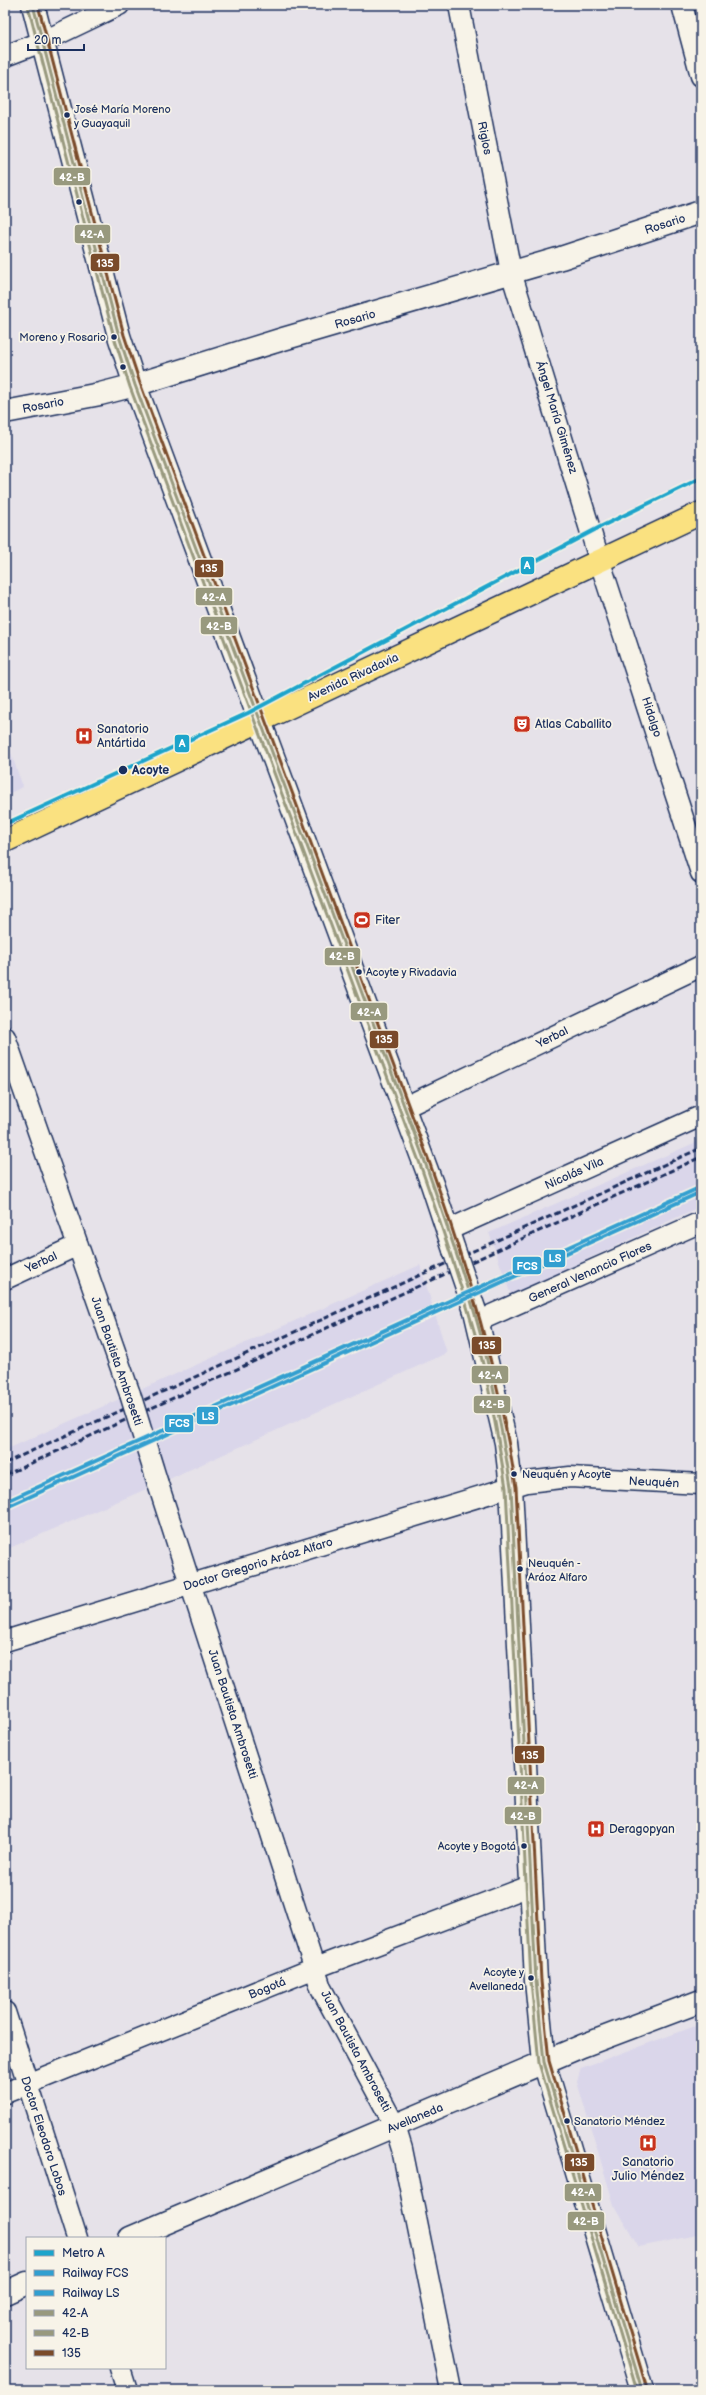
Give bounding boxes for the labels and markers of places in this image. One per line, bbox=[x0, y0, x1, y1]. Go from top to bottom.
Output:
place label: José María Moreno y Guayaquil bbox=[73, 103, 171, 130]
marker: José María Moreno y Guayaquil bbox=[62, 110, 72, 120]
unlabelled marker bbox=[74, 197, 84, 207]
place label: Moreno y Rosario bbox=[19, 331, 106, 344]
marker: Moreno y Rosario bbox=[109, 332, 119, 342]
unlabelled marker bbox=[118, 362, 128, 372]
theatre icon: Atlas Caballito bbox=[512, 714, 532, 734]
place label: Atlas Caballito bbox=[535, 717, 612, 732]
place label: Sanatorio Antártida bbox=[97, 722, 149, 751]
hospital icon: Sanatorio Antártida bbox=[74, 726, 94, 746]
place label: Acoyte bbox=[131, 763, 169, 778]
marker: Acoyte bbox=[117, 764, 129, 776]
sports icon: Fiter bbox=[352, 910, 372, 930]
place label: Fiter bbox=[375, 913, 400, 928]
place label: Acoyte y Rivadavia bbox=[366, 966, 457, 979]
marker: Acoyte y Rivadavia bbox=[354, 967, 364, 977]
place label: Neuquén y Acoyte bbox=[522, 1468, 612, 1481]
marker: Neuquén y Acoyte bbox=[509, 1469, 519, 1479]
place label: Neuquén - Aráoz Alfaro bbox=[528, 1557, 587, 1584]
marker: Neuquén - Aráoz Alfaro bbox=[515, 1564, 525, 1574]
hospital icon: Deragopyan bbox=[586, 1819, 606, 1839]
place label: Deragopyan bbox=[609, 1822, 675, 1837]
place label: Acoyte y Bogotá bbox=[438, 1840, 516, 1853]
marker: Acoyte y Bogotá bbox=[519, 1841, 529, 1851]
place label: Acoyte y Avellaneda bbox=[470, 1966, 524, 1993]
marker: Acoyte y Avellaneda bbox=[526, 1973, 536, 1983]
place label: Sanatorio Méndez bbox=[574, 2115, 666, 2128]
marker: Sanatorio Méndez bbox=[562, 2116, 572, 2126]
hospital icon: Sanatorio Julio Méndez bbox=[638, 2133, 658, 2153]
place label: Sanatorio Julio Méndez bbox=[612, 2155, 685, 2184]

